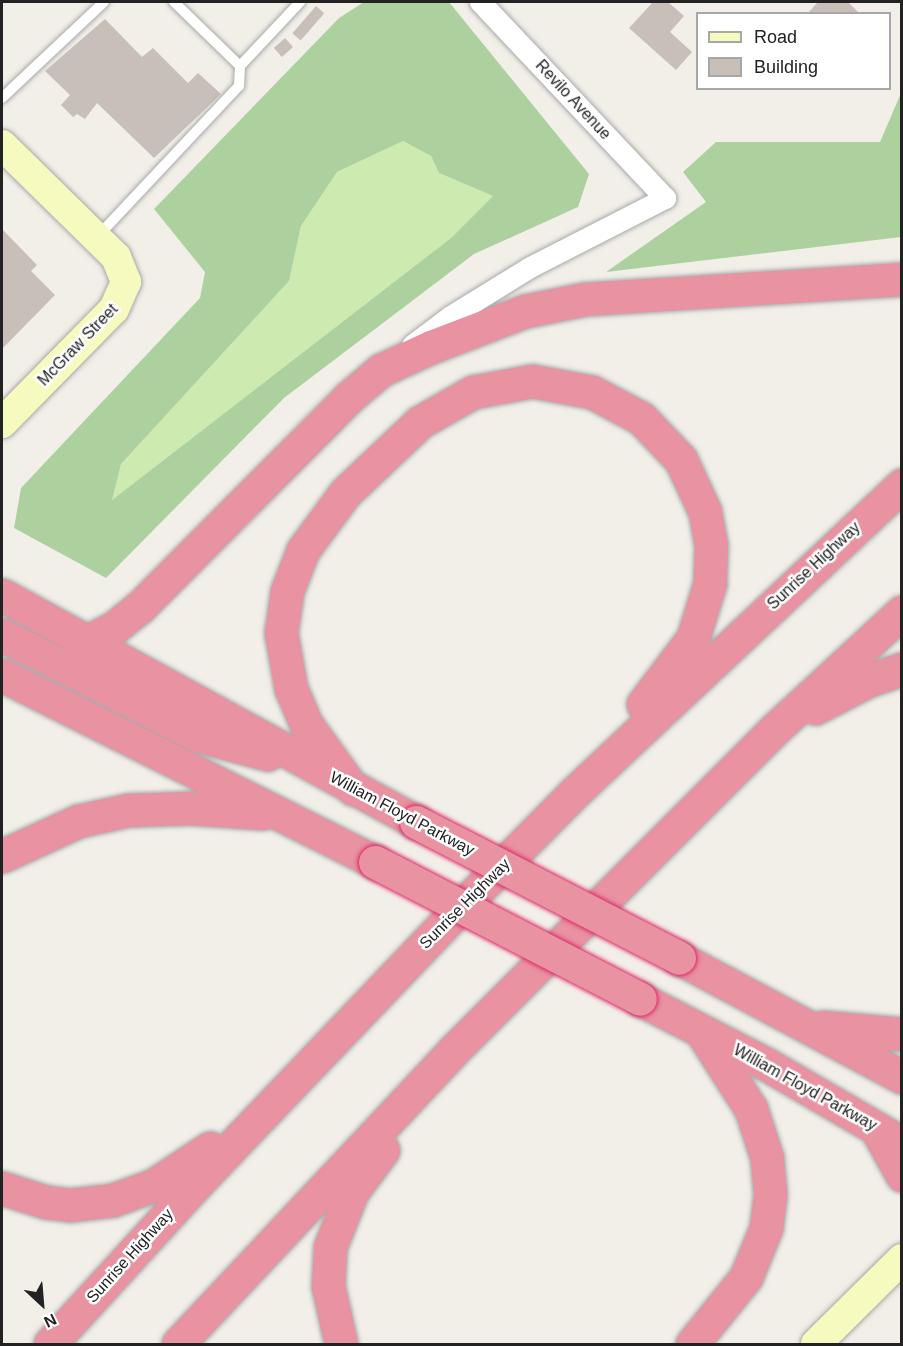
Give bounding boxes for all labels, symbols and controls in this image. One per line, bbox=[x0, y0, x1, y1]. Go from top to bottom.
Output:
legend bbox=[696, 12, 891, 90]
text: Road bbox=[754, 27, 797, 47]
street label: Revilo Avenue bbox=[531, 56, 615, 144]
text: Building bbox=[754, 57, 818, 77]
street label: McGraw Street bbox=[34, 300, 122, 390]
street label: Sunrise Highway bbox=[764, 518, 864, 614]
street label: William Floyd Parkway bbox=[326, 768, 478, 860]
street label: Sunrise Highway bbox=[416, 855, 514, 953]
street label: William Floyd Parkway bbox=[730, 1041, 880, 1135]
street label: Sunrise Highway bbox=[83, 1205, 177, 1307]
north arrow bbox=[12, 1274, 72, 1334]
text: N bbox=[41, 1310, 59, 1331]

